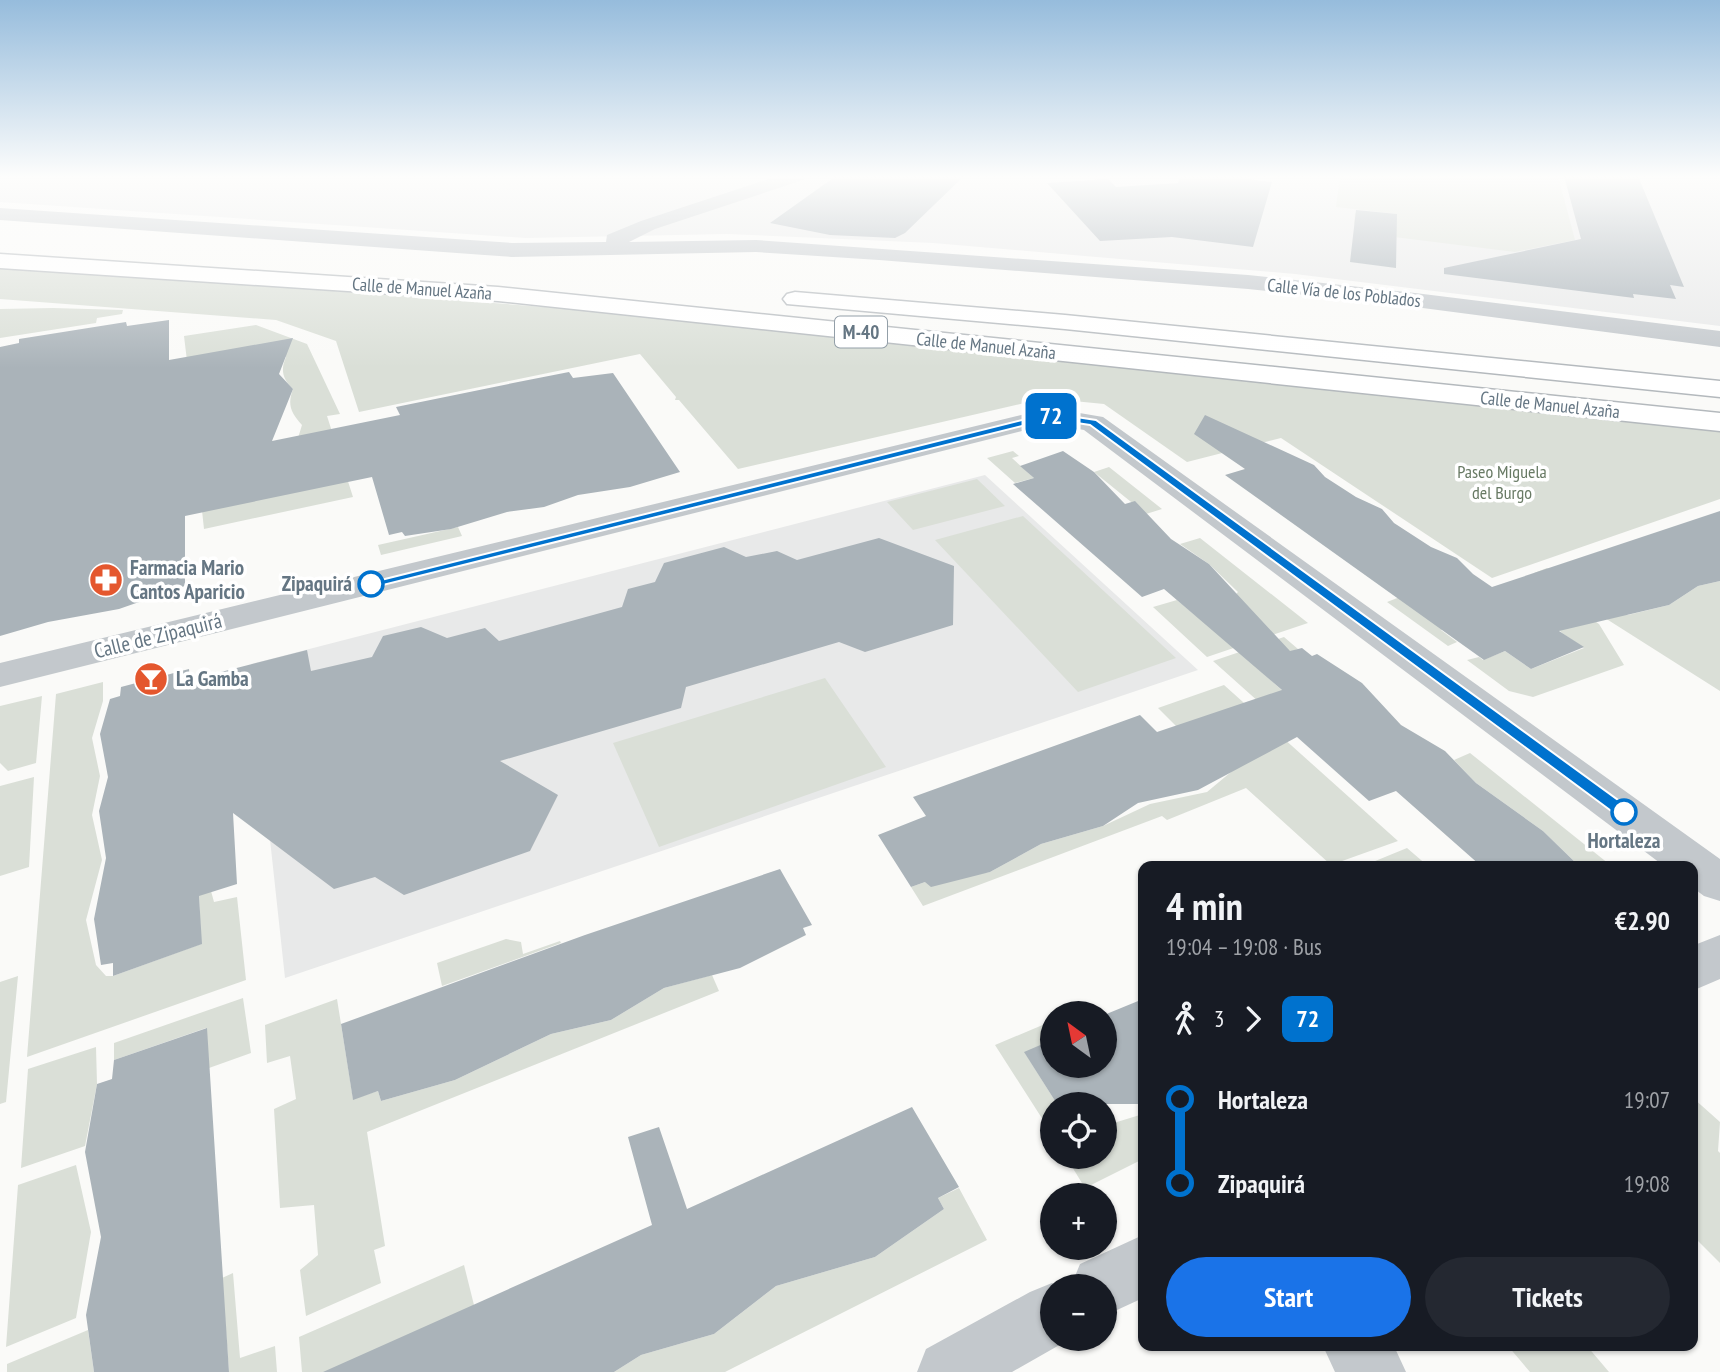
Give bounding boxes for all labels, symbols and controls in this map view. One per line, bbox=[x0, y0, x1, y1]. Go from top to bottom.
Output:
street label: Calle de Manuel Azaña bbox=[351, 272, 493, 305]
street label: Calle Vía de los Poblados bbox=[1266, 273, 1422, 312]
road number: M-40 bbox=[835, 316, 887, 348]
street label: Calle de Manuel Azaña bbox=[915, 327, 1057, 364]
street label: Calle de Manuel Azaña bbox=[1479, 386, 1621, 423]
line badge: 72 bbox=[1020, 393, 1082, 439]
text: 72 bbox=[1040, 400, 1062, 431]
park label: Paseo Miguela del Burgo bbox=[1457, 460, 1547, 504]
place label: Farmacia Mario Cantos Aparicio bbox=[130, 554, 245, 605]
pharmacy icon: Farmacia Mario Cantos Aparicio bbox=[87, 561, 125, 599]
place label: Zipaquirá bbox=[282, 570, 352, 597]
marker: Zipaquirá bbox=[358, 571, 384, 597]
street label: Calle de Zipaquirá bbox=[91, 607, 225, 664]
bar icon: La Gamba bbox=[132, 660, 170, 698]
place label: La Gamba bbox=[176, 665, 249, 692]
marker: Hortaleza bbox=[1611, 799, 1637, 825]
place label: Hortaleza bbox=[1588, 827, 1661, 854]
text: 4 min bbox=[1166, 881, 1243, 930]
text: €2.90 bbox=[1615, 904, 1670, 937]
text: 19:04 – 19:08 · Bus bbox=[1166, 932, 1322, 961]
icon: walk bbox=[1166, 1000, 1204, 1038]
icon: forward bbox=[1234, 1000, 1272, 1038]
north arrow bbox=[1040, 1001, 1116, 1078]
map controls bbox=[1040, 1001, 1117, 1351]
text: 72 bbox=[1296, 1003, 1319, 1034]
text: 3 bbox=[1214, 1004, 1224, 1033]
text: Hortaleza bbox=[1218, 1083, 1308, 1116]
text: 19:07 bbox=[1624, 1085, 1670, 1114]
button: locate bbox=[1040, 1092, 1117, 1169]
text: Zipaquirá bbox=[1218, 1167, 1305, 1200]
text: 19:08 bbox=[1624, 1169, 1670, 1198]
button: + bbox=[1040, 1183, 1117, 1260]
button: Start bbox=[1166, 1257, 1411, 1337]
button: Tickets bbox=[1425, 1257, 1670, 1337]
button: − bbox=[1040, 1274, 1117, 1351]

